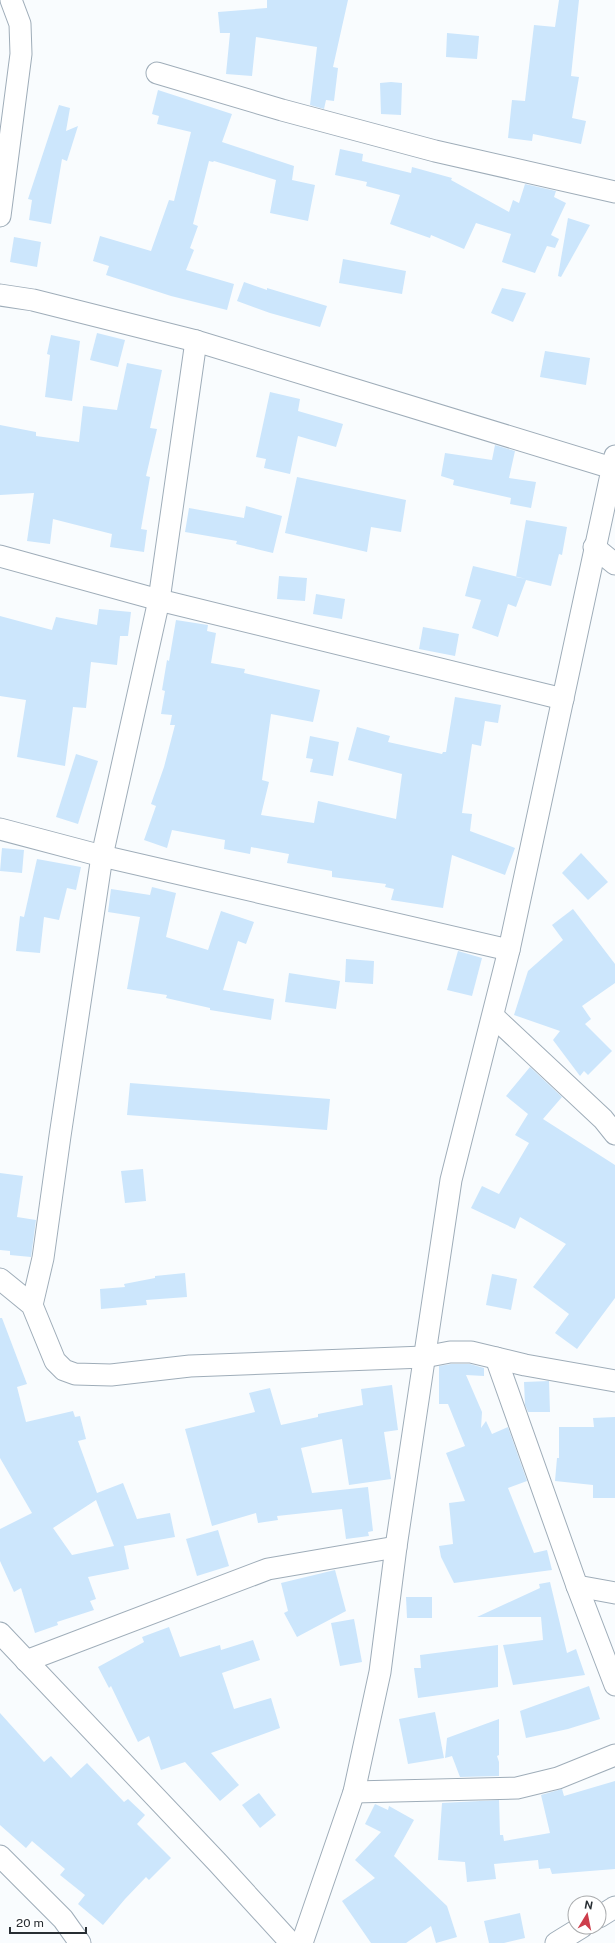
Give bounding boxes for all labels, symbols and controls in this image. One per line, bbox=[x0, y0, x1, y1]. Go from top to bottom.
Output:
north arrow bbox=[567, 1895, 607, 1935]
text: N bbox=[583, 1898, 594, 1912]
scale bar bbox=[10, 1909, 86, 1935]
text: 20 m bbox=[16, 1916, 44, 1930]

